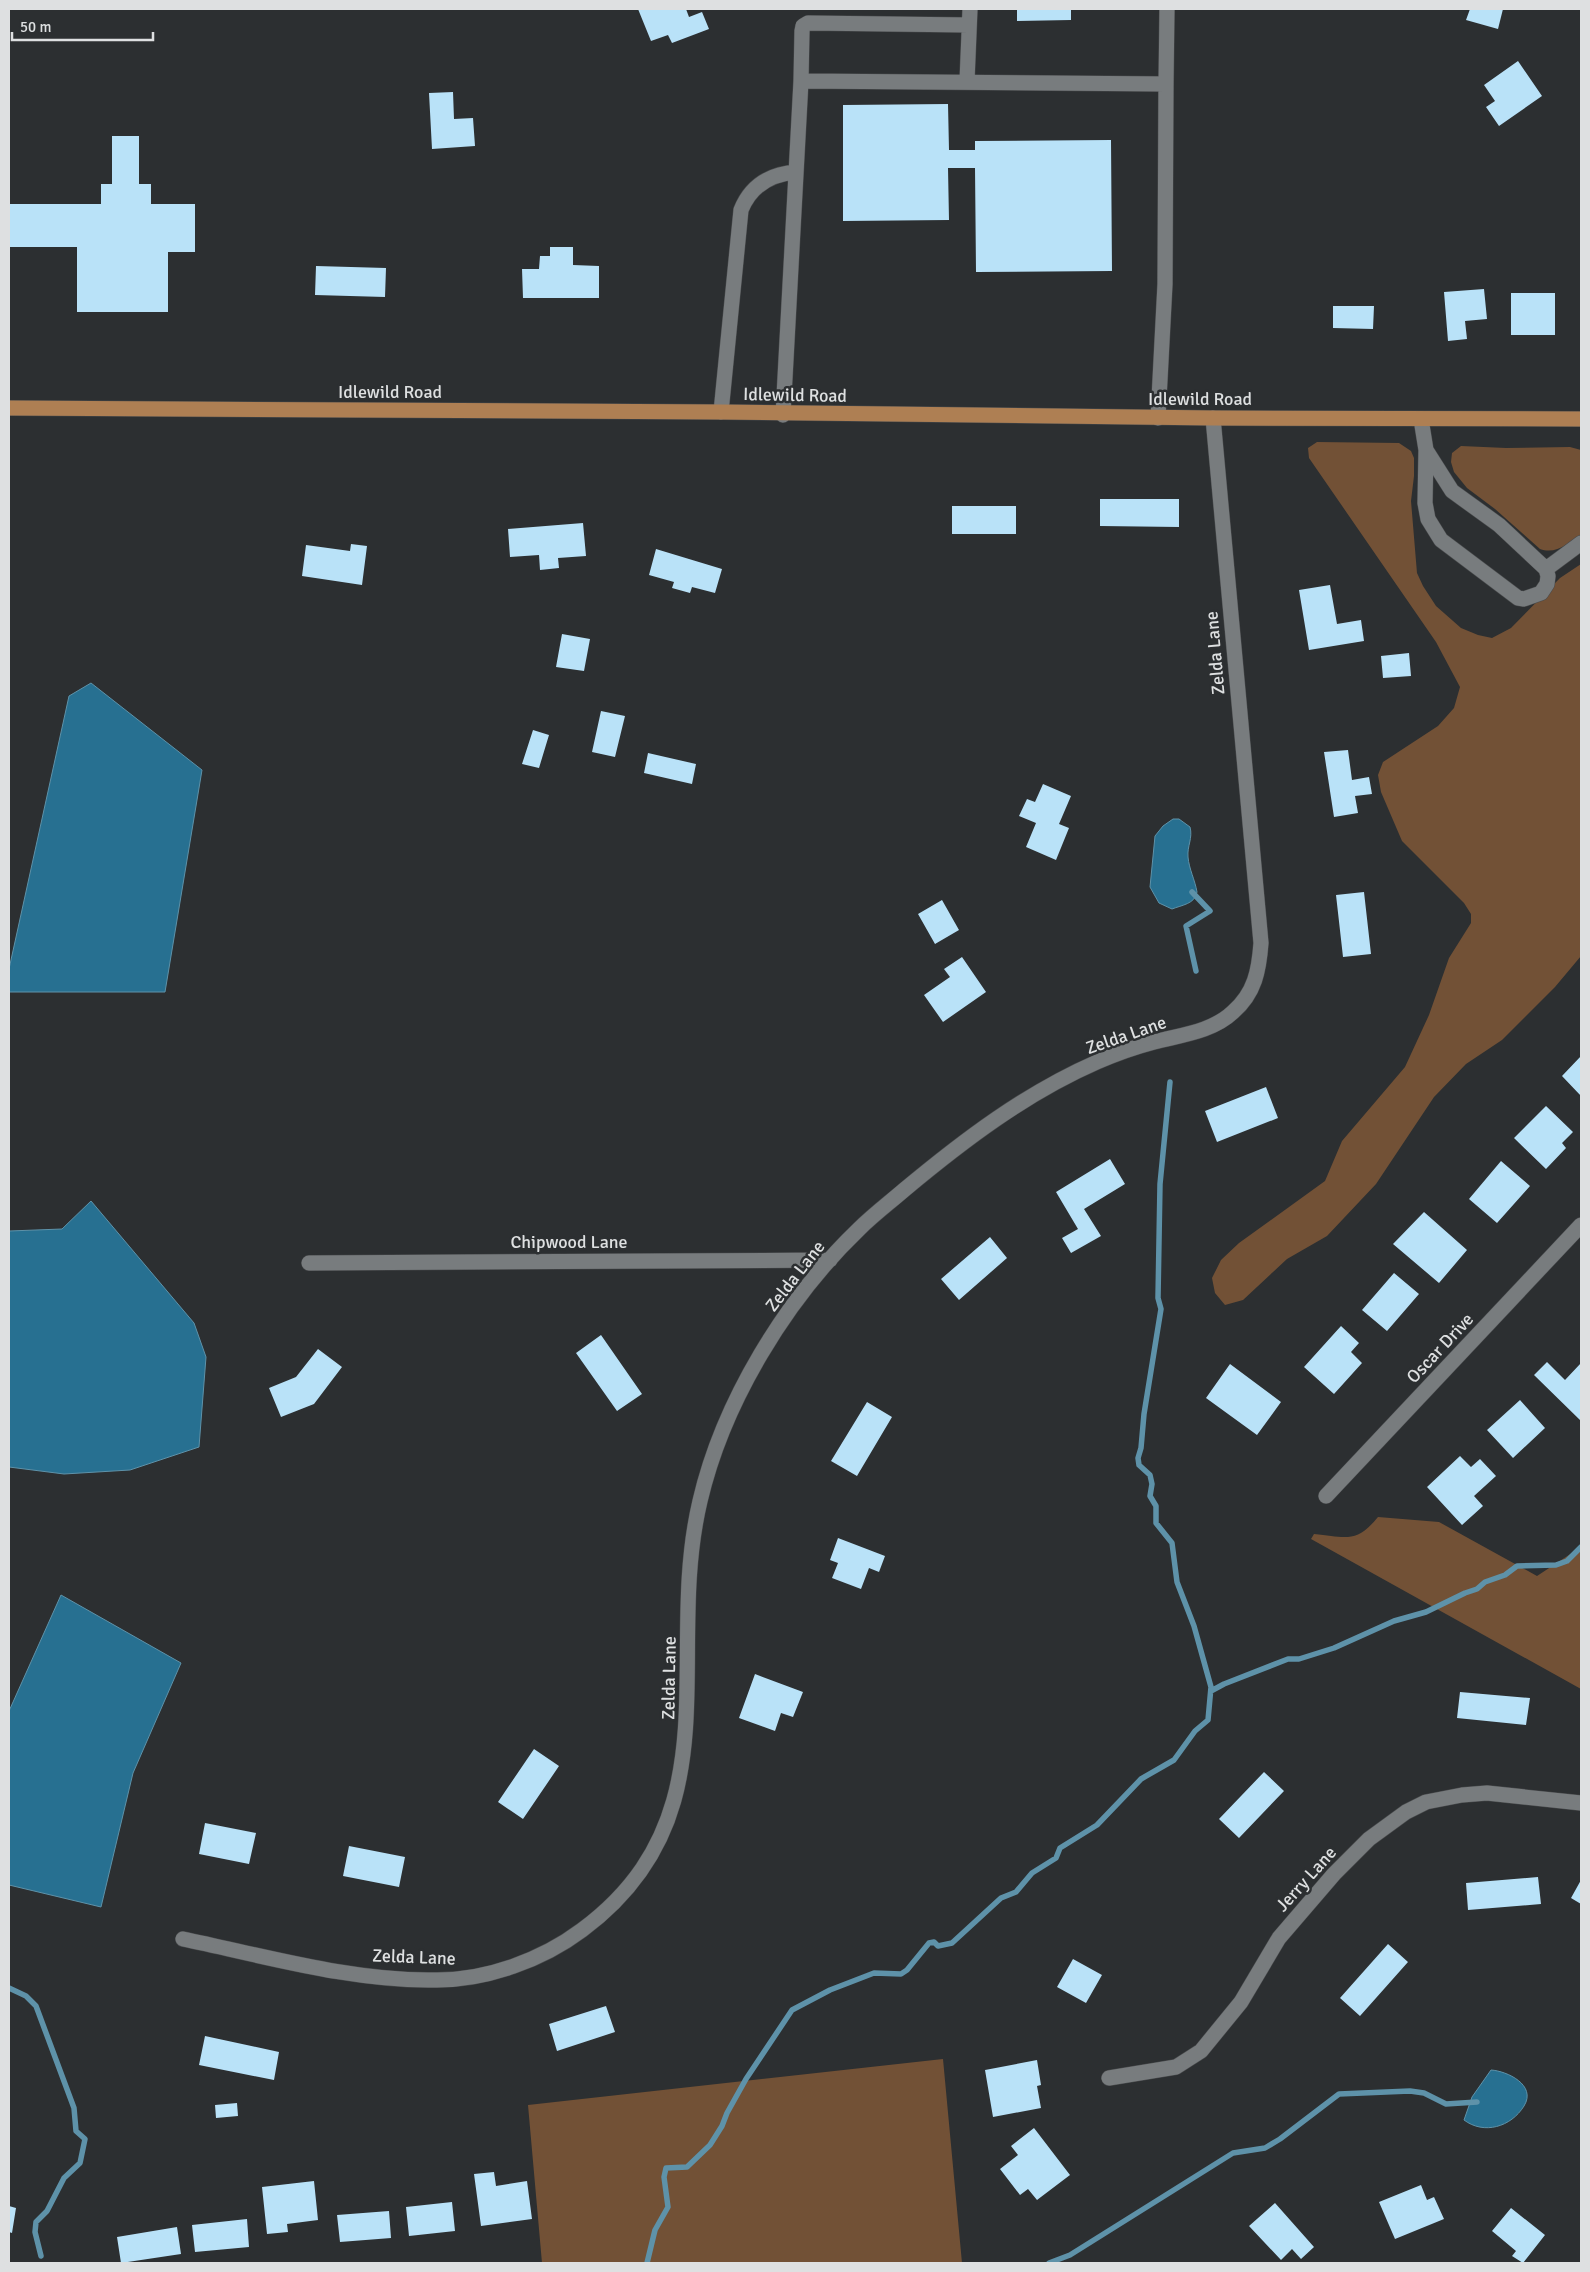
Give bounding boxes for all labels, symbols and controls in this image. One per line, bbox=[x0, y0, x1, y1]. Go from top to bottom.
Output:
scale bar bbox=[12, 10, 154, 42]
text: 50 m bbox=[20, 18, 51, 36]
street label: Idlewild Road bbox=[338, 381, 442, 403]
street label: Idlewild Road bbox=[743, 383, 847, 407]
street label: Idlewild Road bbox=[1148, 388, 1252, 410]
street label: Zelda Lane bbox=[1200, 610, 1230, 696]
street label: Zelda Lane bbox=[1083, 1011, 1169, 1059]
street label: Chipwood Lane bbox=[510, 1231, 628, 1253]
street label: Zelda Lane bbox=[761, 1236, 829, 1316]
street label: Oscar Drive bbox=[1402, 1308, 1478, 1388]
street label: Zelda Lane bbox=[657, 1636, 681, 1720]
street label: Jerry Lane bbox=[1271, 1842, 1341, 1916]
street label: Zelda Lane bbox=[372, 1945, 456, 1969]

